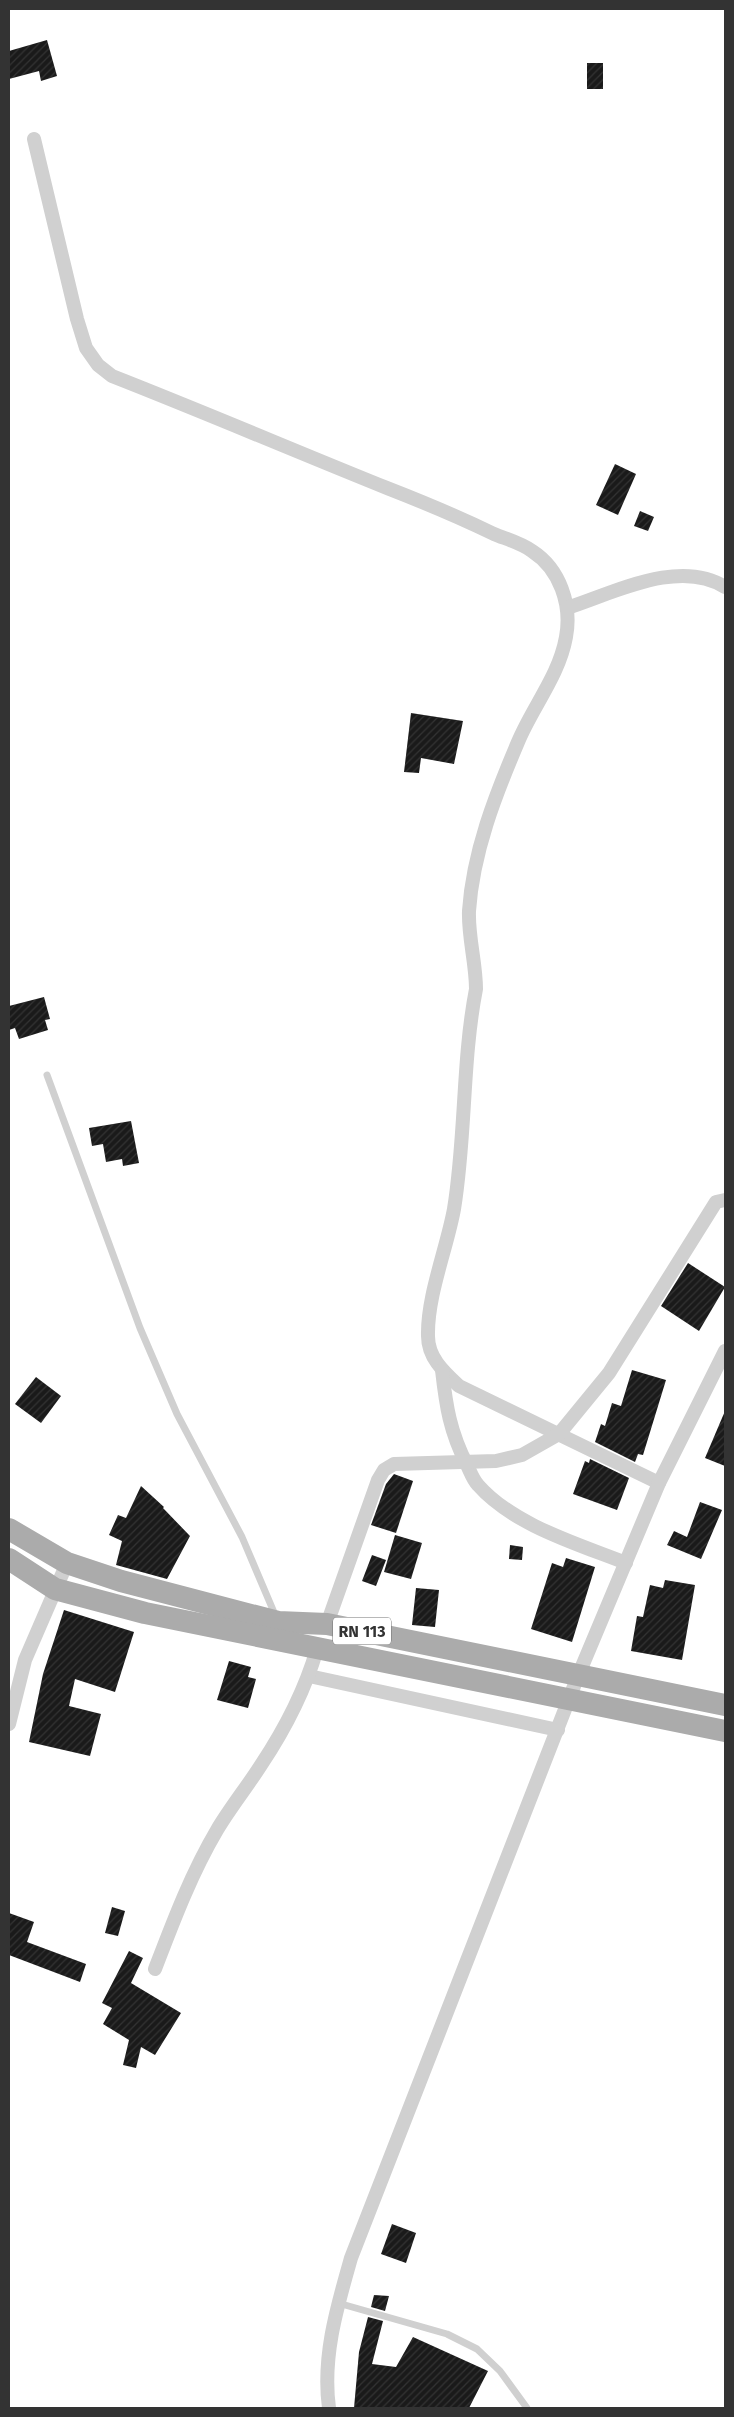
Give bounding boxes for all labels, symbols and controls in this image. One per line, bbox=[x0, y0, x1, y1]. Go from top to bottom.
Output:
road number: RN 113 bbox=[333, 1618, 391, 1644]

